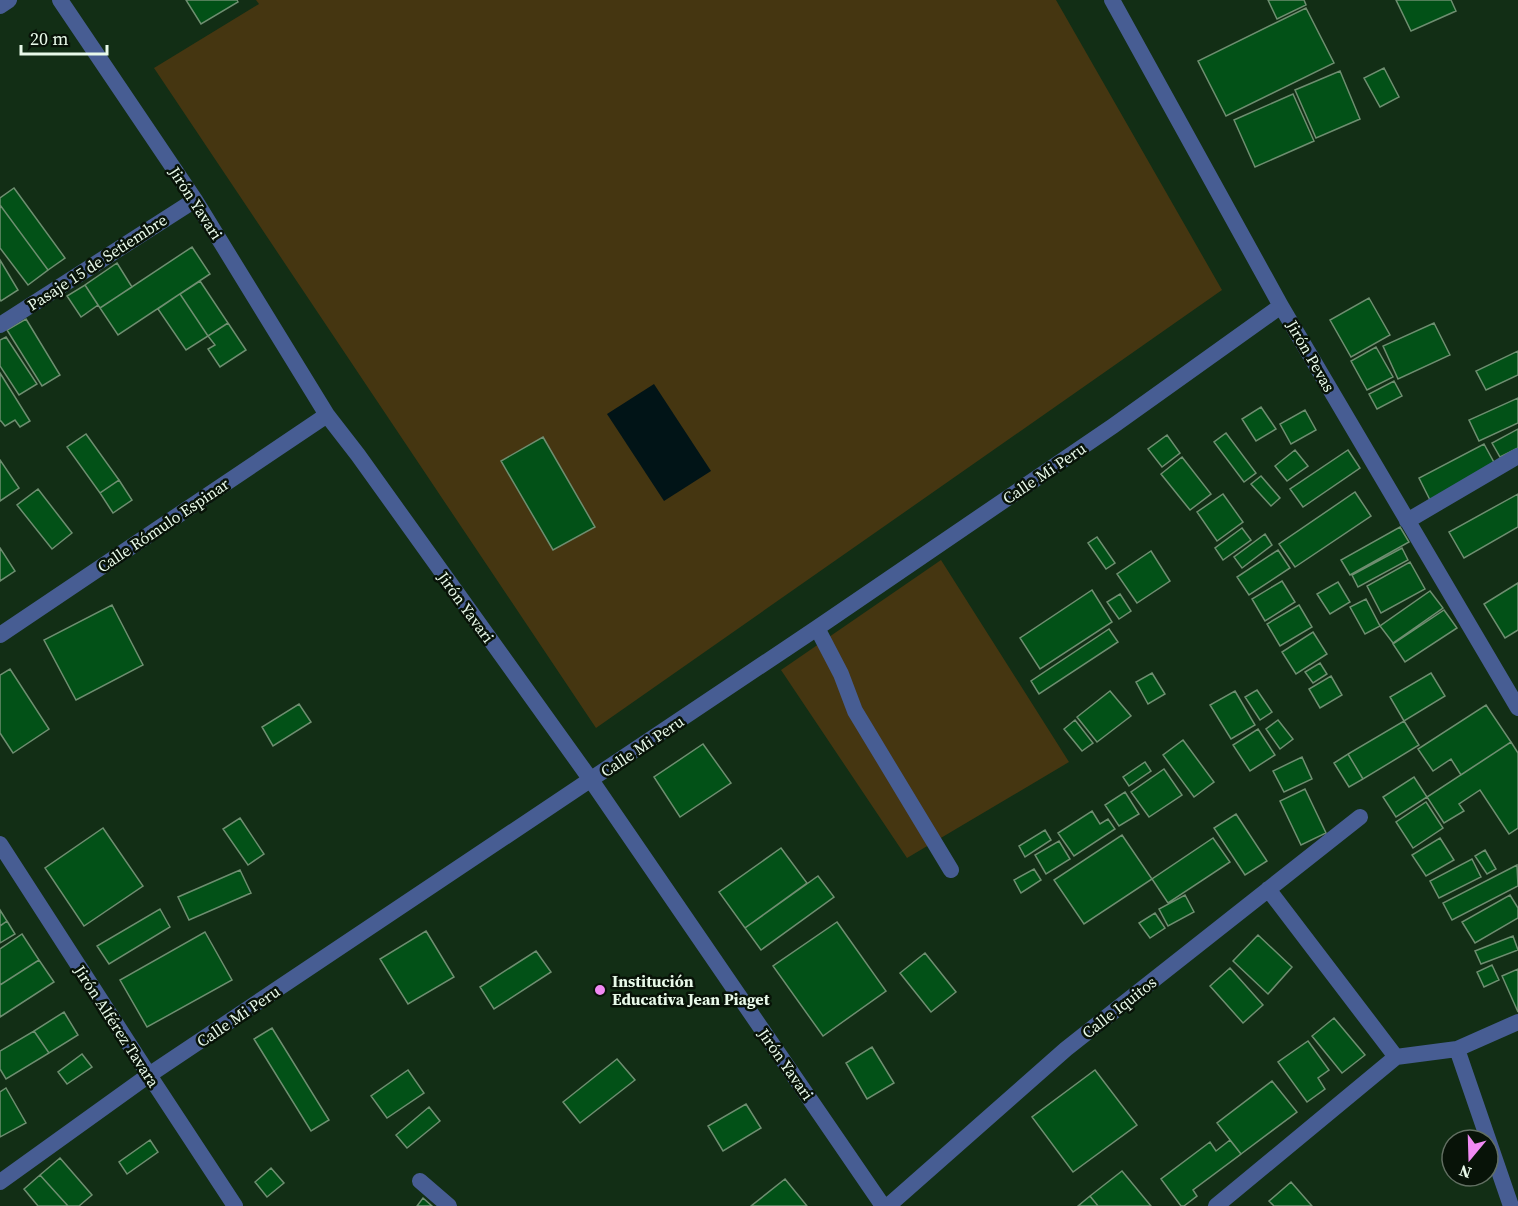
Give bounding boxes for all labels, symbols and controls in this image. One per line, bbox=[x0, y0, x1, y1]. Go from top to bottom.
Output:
scale bar bbox=[21, 18, 106, 56]
text: 20 m bbox=[30, 26, 68, 51]
street label: Jirón Yavari bbox=[164, 161, 228, 244]
street label: Pasaje 15 de Setiembre bbox=[23, 209, 171, 315]
street label: Jirón Pevas bbox=[1281, 315, 1340, 396]
street label: Calle Mi Peru bbox=[998, 437, 1090, 509]
street label: Calle Rómulo Espinar bbox=[93, 473, 233, 577]
street label: Jirón Yavari bbox=[432, 566, 499, 647]
street label: Calle Mi Peru bbox=[596, 710, 688, 782]
street label: Jirón Alférez Tavara bbox=[69, 960, 165, 1092]
place label: Institución Educativa Jean Piaget bbox=[612, 970, 770, 1010]
street label: Calle Iquitos bbox=[1077, 971, 1161, 1043]
street label: Calle Mi Peru bbox=[192, 980, 284, 1052]
marker: Institución Educativa Jean Piaget bbox=[593, 983, 607, 997]
street label: Jirón Yavari bbox=[753, 1023, 819, 1105]
north arrow bbox=[1440, 1128, 1500, 1188]
text: N bbox=[1456, 1160, 1474, 1184]

